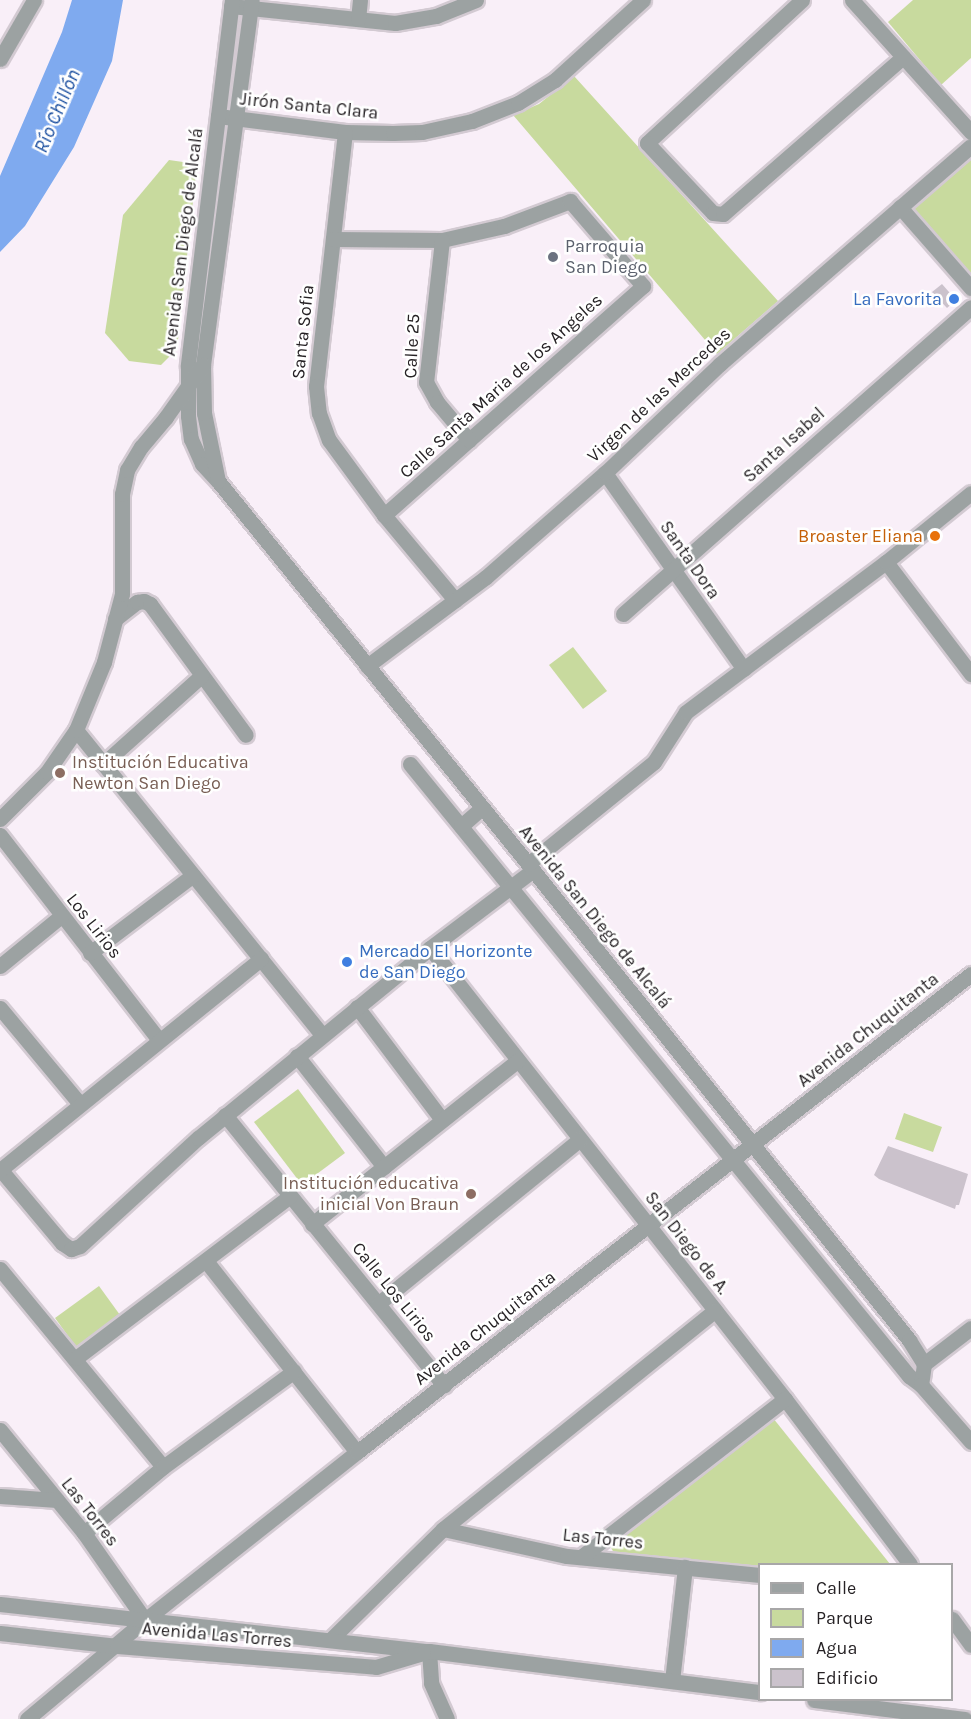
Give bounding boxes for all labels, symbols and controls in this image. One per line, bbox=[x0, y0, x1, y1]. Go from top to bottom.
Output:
water label: Río Chillón bbox=[29, 66, 85, 156]
street label: Jirón Santa Clara bbox=[239, 88, 379, 124]
street label: Avenida San Diego de Alcalá bbox=[158, 127, 208, 357]
place label: Parroquia San Diego bbox=[565, 236, 647, 278]
marker: Parroquia San Diego bbox=[546, 250, 560, 264]
street label: Santa Sofia bbox=[287, 284, 319, 380]
place label: La Favorita bbox=[853, 288, 942, 310]
street label: Calle Santa Maria de los Angeles bbox=[395, 289, 607, 483]
marker: La Favorita bbox=[947, 292, 961, 306]
street label: Calle 25 bbox=[400, 313, 424, 379]
street label: Virgen de las Mercedes bbox=[583, 323, 735, 467]
street label: Santa Isabel bbox=[739, 403, 829, 487]
street label: Santa Dora bbox=[655, 517, 725, 603]
place label: Broaster Eliana bbox=[798, 525, 923, 547]
marker: Broaster Eliana bbox=[928, 529, 942, 543]
place label: Institución Educativa Newton San Diego bbox=[72, 752, 249, 795]
marker: Institución Educativa Newton San Diego bbox=[53, 766, 67, 780]
street label: Avenida San Diego de Alcalá bbox=[514, 821, 676, 1013]
street label: Los Lirios bbox=[62, 889, 126, 963]
place label: Mercado El Horizonte de San Diego bbox=[359, 941, 532, 984]
marker: Mercado El Horizonte de San Diego bbox=[340, 955, 354, 969]
street label: Avenida Chuquitanta bbox=[793, 968, 943, 1092]
place label: Institución educativa inicial Von Braun bbox=[283, 1173, 459, 1216]
marker: Institución educativa inicial Von Braun bbox=[464, 1187, 478, 1201]
street label: San Diego de A. bbox=[640, 1187, 734, 1299]
street label: Calle Los Lirios bbox=[347, 1238, 441, 1346]
street label: Avenida Chuquitanta bbox=[410, 1266, 560, 1390]
street label: Las Torres bbox=[56, 1473, 124, 1551]
street label: Las Torres bbox=[561, 1524, 645, 1554]
legend bbox=[758, 1563, 953, 1701]
text: Calle bbox=[816, 1577, 856, 1599]
text: Parque bbox=[816, 1607, 873, 1629]
street label: Avenida Las Torres bbox=[141, 1618, 293, 1652]
text: Agua bbox=[816, 1637, 857, 1659]
text: Edificio bbox=[816, 1667, 878, 1689]

